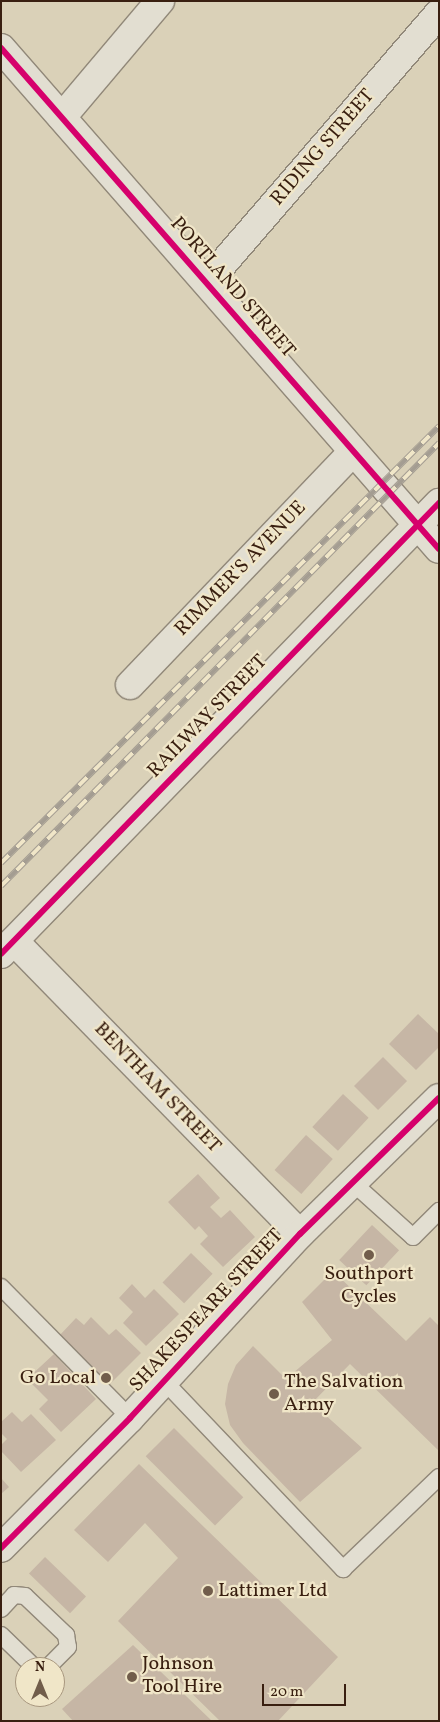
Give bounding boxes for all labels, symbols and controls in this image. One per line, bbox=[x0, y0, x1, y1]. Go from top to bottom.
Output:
street label: RIDING STREET bbox=[266, 85, 380, 211]
street label: PORTLAND STREET bbox=[164, 213, 300, 363]
street label: RIMMER'S AVENUE bbox=[170, 496, 312, 642]
street label: RAILWAY STREET bbox=[143, 650, 273, 784]
street label: BENTHAM STREET bbox=[88, 1018, 226, 1158]
street label: SHAKESPEARE STREET bbox=[125, 1224, 289, 1398]
marker: Southport Cycles bbox=[363, 1249, 375, 1261]
place label: Southport Cycles bbox=[324, 1263, 414, 1310]
place label: Go Local bbox=[20, 1366, 96, 1390]
place label: The Salvation Army bbox=[284, 1370, 404, 1417]
marker: Go Local bbox=[100, 1372, 112, 1384]
marker: The Salvation Army bbox=[268, 1388, 280, 1400]
place label: Lattimer Ltd bbox=[218, 1579, 328, 1603]
marker: Lattimer Ltd bbox=[202, 1585, 214, 1597]
place label: Johnson Tool Hire bbox=[142, 1653, 222, 1700]
north arrow bbox=[15, 1657, 65, 1707]
text: N bbox=[35, 1658, 45, 1677]
marker: Johnson Tool Hire bbox=[126, 1671, 138, 1683]
scale bar bbox=[265, 1674, 349, 1706]
text: 20 m bbox=[270, 1682, 303, 1703]

